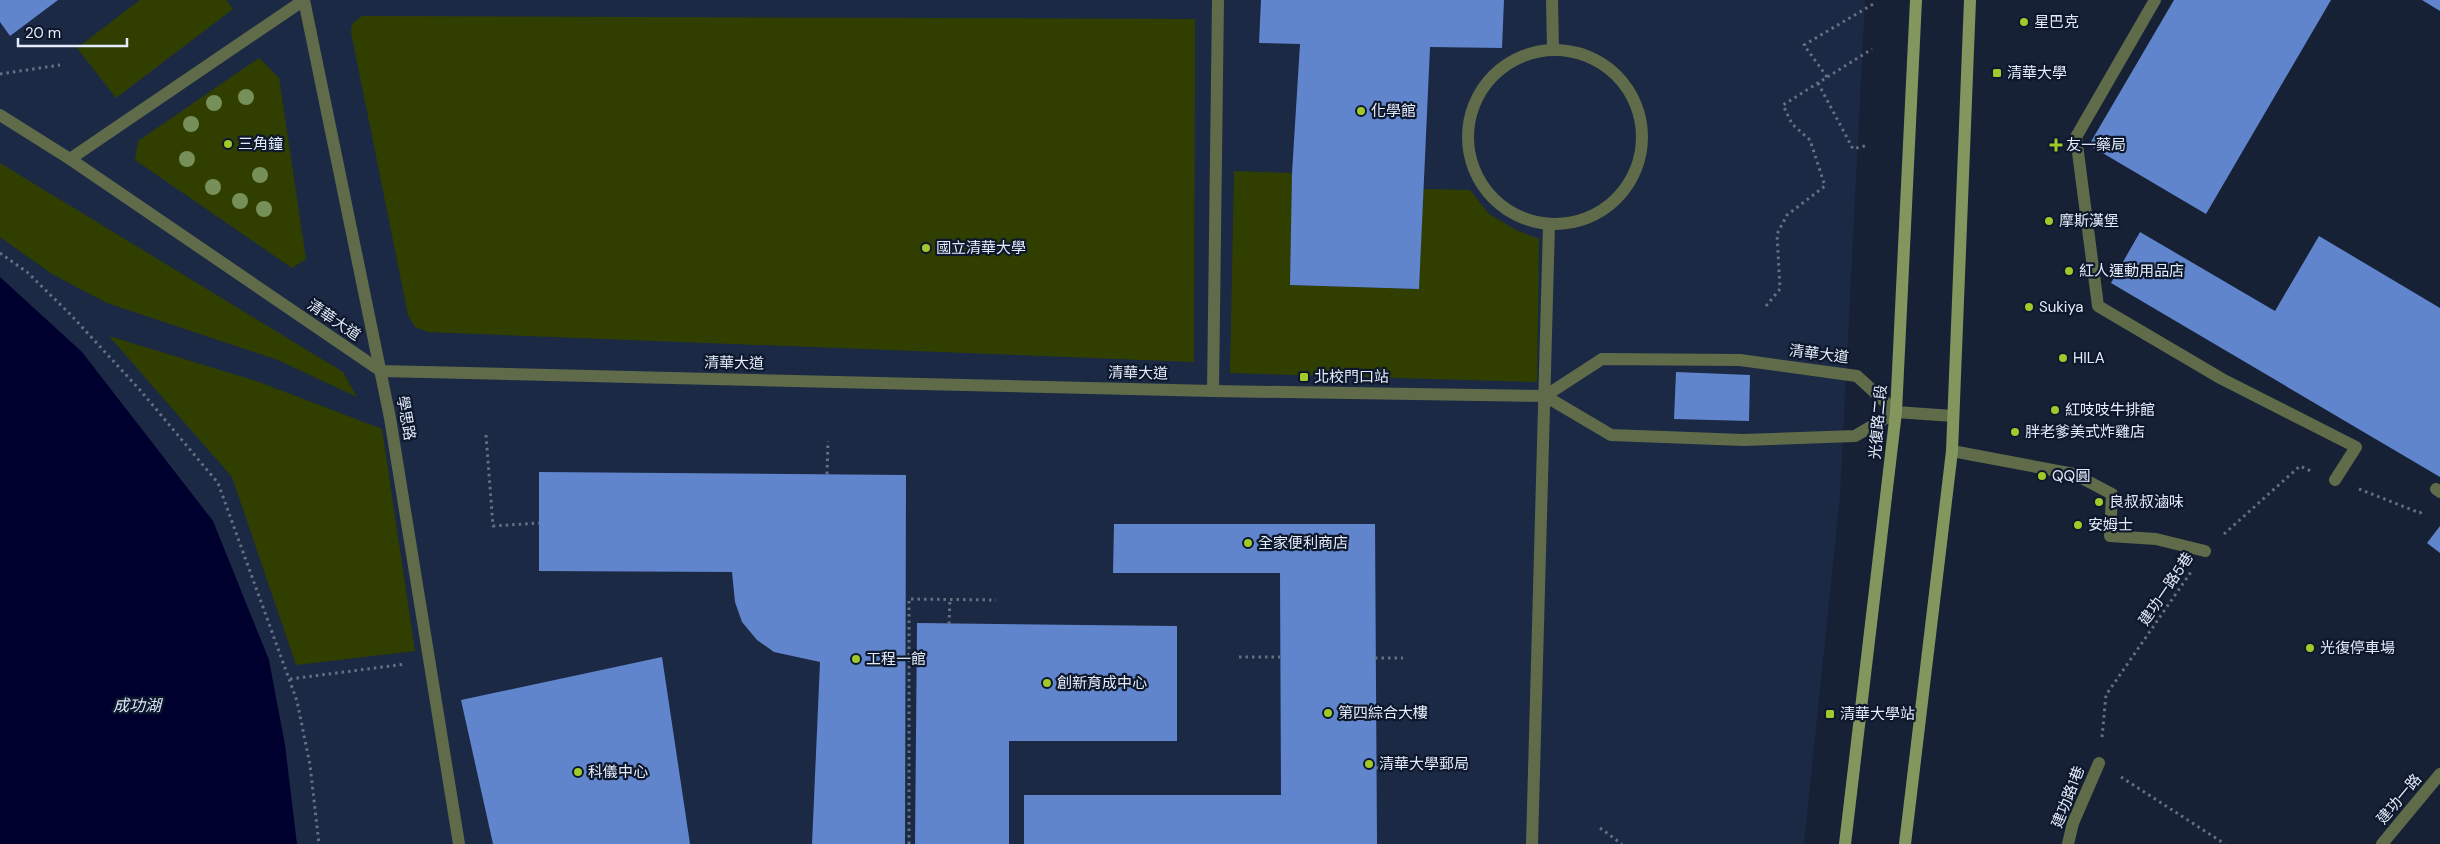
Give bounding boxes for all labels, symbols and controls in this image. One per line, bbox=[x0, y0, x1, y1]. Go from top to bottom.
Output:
place label: 星巴克 bbox=[2034, 12, 2079, 32]
scale bar bbox=[18, 15, 126, 47]
marker: 星巴克 bbox=[2018, 16, 2030, 28]
text: 20 m bbox=[25, 23, 61, 43]
place label: 清華大學 bbox=[2007, 63, 2067, 83]
marker: 清華大學 bbox=[1991, 67, 2003, 79]
place label: 化學館 bbox=[1371, 101, 1416, 121]
marker: 化學館 bbox=[1355, 105, 1367, 117]
place label: 三角鐘 bbox=[238, 134, 283, 154]
place label: 友一藥局 bbox=[2066, 135, 2126, 155]
marker: 三角鐘 bbox=[222, 138, 234, 150]
marker: 友一藥局 bbox=[2050, 139, 2062, 151]
place label: 摩斯漢堡 bbox=[2059, 211, 2119, 231]
marker: 摩斯漢堡 bbox=[2043, 215, 2055, 227]
place label: 國立清華大學 bbox=[936, 238, 1026, 258]
marker: 國立清華大學 bbox=[920, 242, 932, 254]
place label: 紅人運動用品店 bbox=[2079, 261, 2184, 281]
marker: 紅人運動用品店 bbox=[2063, 265, 2075, 277]
street label: 清華大道 bbox=[304, 295, 364, 345]
place label: Sukiya bbox=[2039, 297, 2084, 317]
marker: Sukiya bbox=[2023, 301, 2035, 313]
street label: 清華大道 bbox=[1788, 340, 1850, 368]
place label: HILA bbox=[2073, 348, 2105, 368]
street label: 清華大道 bbox=[704, 352, 764, 374]
marker: HILA bbox=[2057, 352, 2069, 364]
street label: 清華大道 bbox=[1108, 362, 1168, 384]
place label: 北校門口站 bbox=[1314, 367, 1389, 387]
marker: 北校門口站 bbox=[1298, 371, 1310, 383]
street label: 光復路二段 bbox=[1865, 384, 1891, 460]
street label: 學思路 bbox=[392, 394, 420, 442]
place label: 紅吱吱牛排館 bbox=[2065, 400, 2155, 420]
marker: 紅吱吱牛排館 bbox=[2049, 404, 2061, 416]
place label: 胖老爹美式炸雞店 bbox=[2025, 422, 2145, 442]
marker: 胖老爹美式炸雞店 bbox=[2009, 426, 2021, 438]
place label: QQ圓 bbox=[2052, 466, 2090, 486]
marker: QQ圓 bbox=[2036, 470, 2048, 482]
place label: 良叔叔滷味 bbox=[2109, 492, 2184, 512]
marker: 良叔叔滷味 bbox=[2093, 496, 2105, 508]
place label: 安姆士 bbox=[2088, 515, 2133, 535]
marker: 安姆士 bbox=[2072, 519, 2084, 531]
place label: 全家便利商店 bbox=[1258, 533, 1348, 553]
marker: 全家便利商店 bbox=[1242, 537, 1254, 549]
street label: 建功一路5巷 bbox=[2134, 549, 2198, 629]
place label: 光復停車場 bbox=[2320, 638, 2395, 658]
marker: 光復停車場 bbox=[2304, 642, 2316, 654]
place label: 工程一館 bbox=[866, 649, 926, 669]
marker: 工程一館 bbox=[850, 653, 862, 665]
place label: 創新育成中心 bbox=[1057, 673, 1147, 693]
marker: 創新育成中心 bbox=[1041, 677, 1053, 689]
water label: 成功湖 bbox=[113, 695, 164, 716]
place label: 第四綜合大樓 bbox=[1338, 703, 1428, 723]
place label: 清華大學站 bbox=[1840, 704, 1915, 724]
marker: 第四綜合大樓 bbox=[1322, 707, 1334, 719]
marker: 清華大學站 bbox=[1824, 708, 1836, 720]
place label: 清華大學郵局 bbox=[1379, 754, 1469, 774]
marker: 清華大學郵局 bbox=[1363, 758, 1375, 770]
place label: 科儀中心 bbox=[588, 762, 648, 782]
street label: 建功路1巷 bbox=[2047, 763, 2089, 831]
marker: 科儀中心 bbox=[572, 766, 584, 778]
street label: 建功一路 bbox=[2372, 770, 2426, 828]

